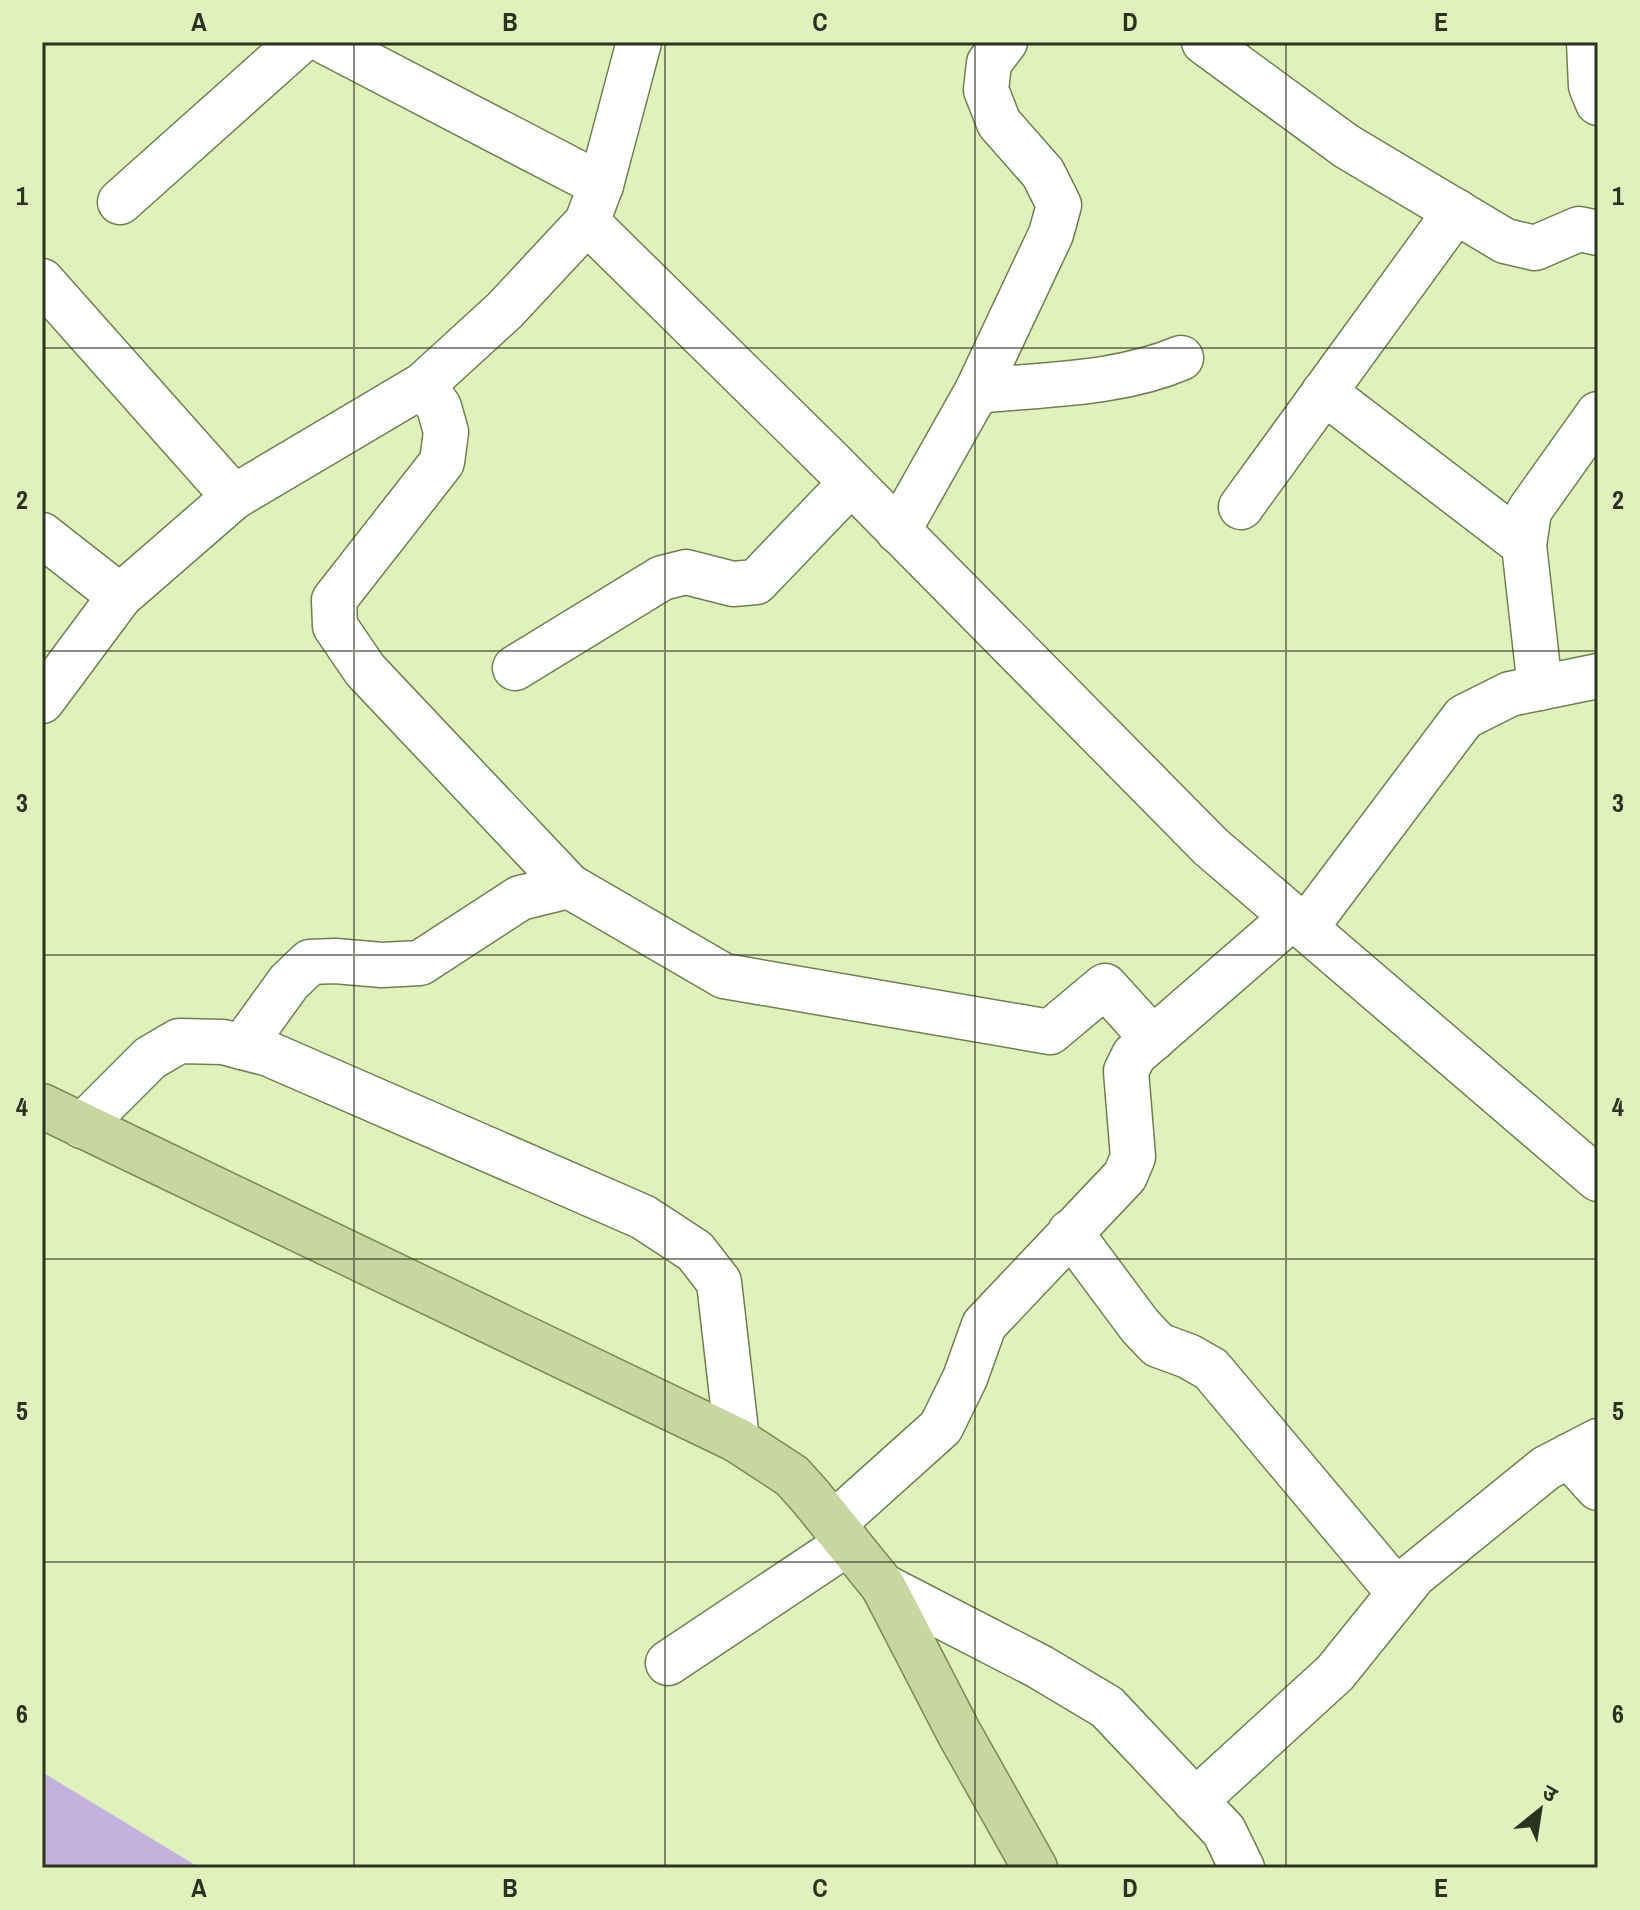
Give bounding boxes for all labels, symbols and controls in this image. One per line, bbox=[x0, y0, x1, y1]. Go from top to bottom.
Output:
text: A bbox=[191, 4, 207, 39]
text: B bbox=[502, 4, 518, 39]
text: C bbox=[812, 4, 828, 39]
text: D bbox=[1122, 4, 1138, 39]
text: E bbox=[1434, 4, 1448, 39]
text: 1 bbox=[16, 178, 28, 213]
text: 1 bbox=[1612, 178, 1624, 213]
text: 2 bbox=[16, 482, 28, 517]
text: 2 bbox=[1612, 482, 1624, 517]
text: 3 bbox=[16, 785, 28, 820]
text: 3 bbox=[1612, 785, 1624, 820]
text: 4 bbox=[16, 1089, 28, 1124]
text: 4 bbox=[1612, 1089, 1624, 1124]
text: 5 bbox=[16, 1393, 28, 1428]
text: 5 bbox=[1612, 1393, 1624, 1428]
text: 6 bbox=[16, 1696, 28, 1731]
text: 6 bbox=[1612, 1696, 1624, 1731]
north arrow bbox=[1500, 1770, 1580, 1850]
text: उ bbox=[1537, 1776, 1564, 1809]
text: A bbox=[191, 1870, 207, 1905]
text: B bbox=[502, 1870, 518, 1905]
text: C bbox=[812, 1870, 828, 1905]
text: D bbox=[1122, 1870, 1138, 1905]
text: E bbox=[1434, 1870, 1448, 1905]

